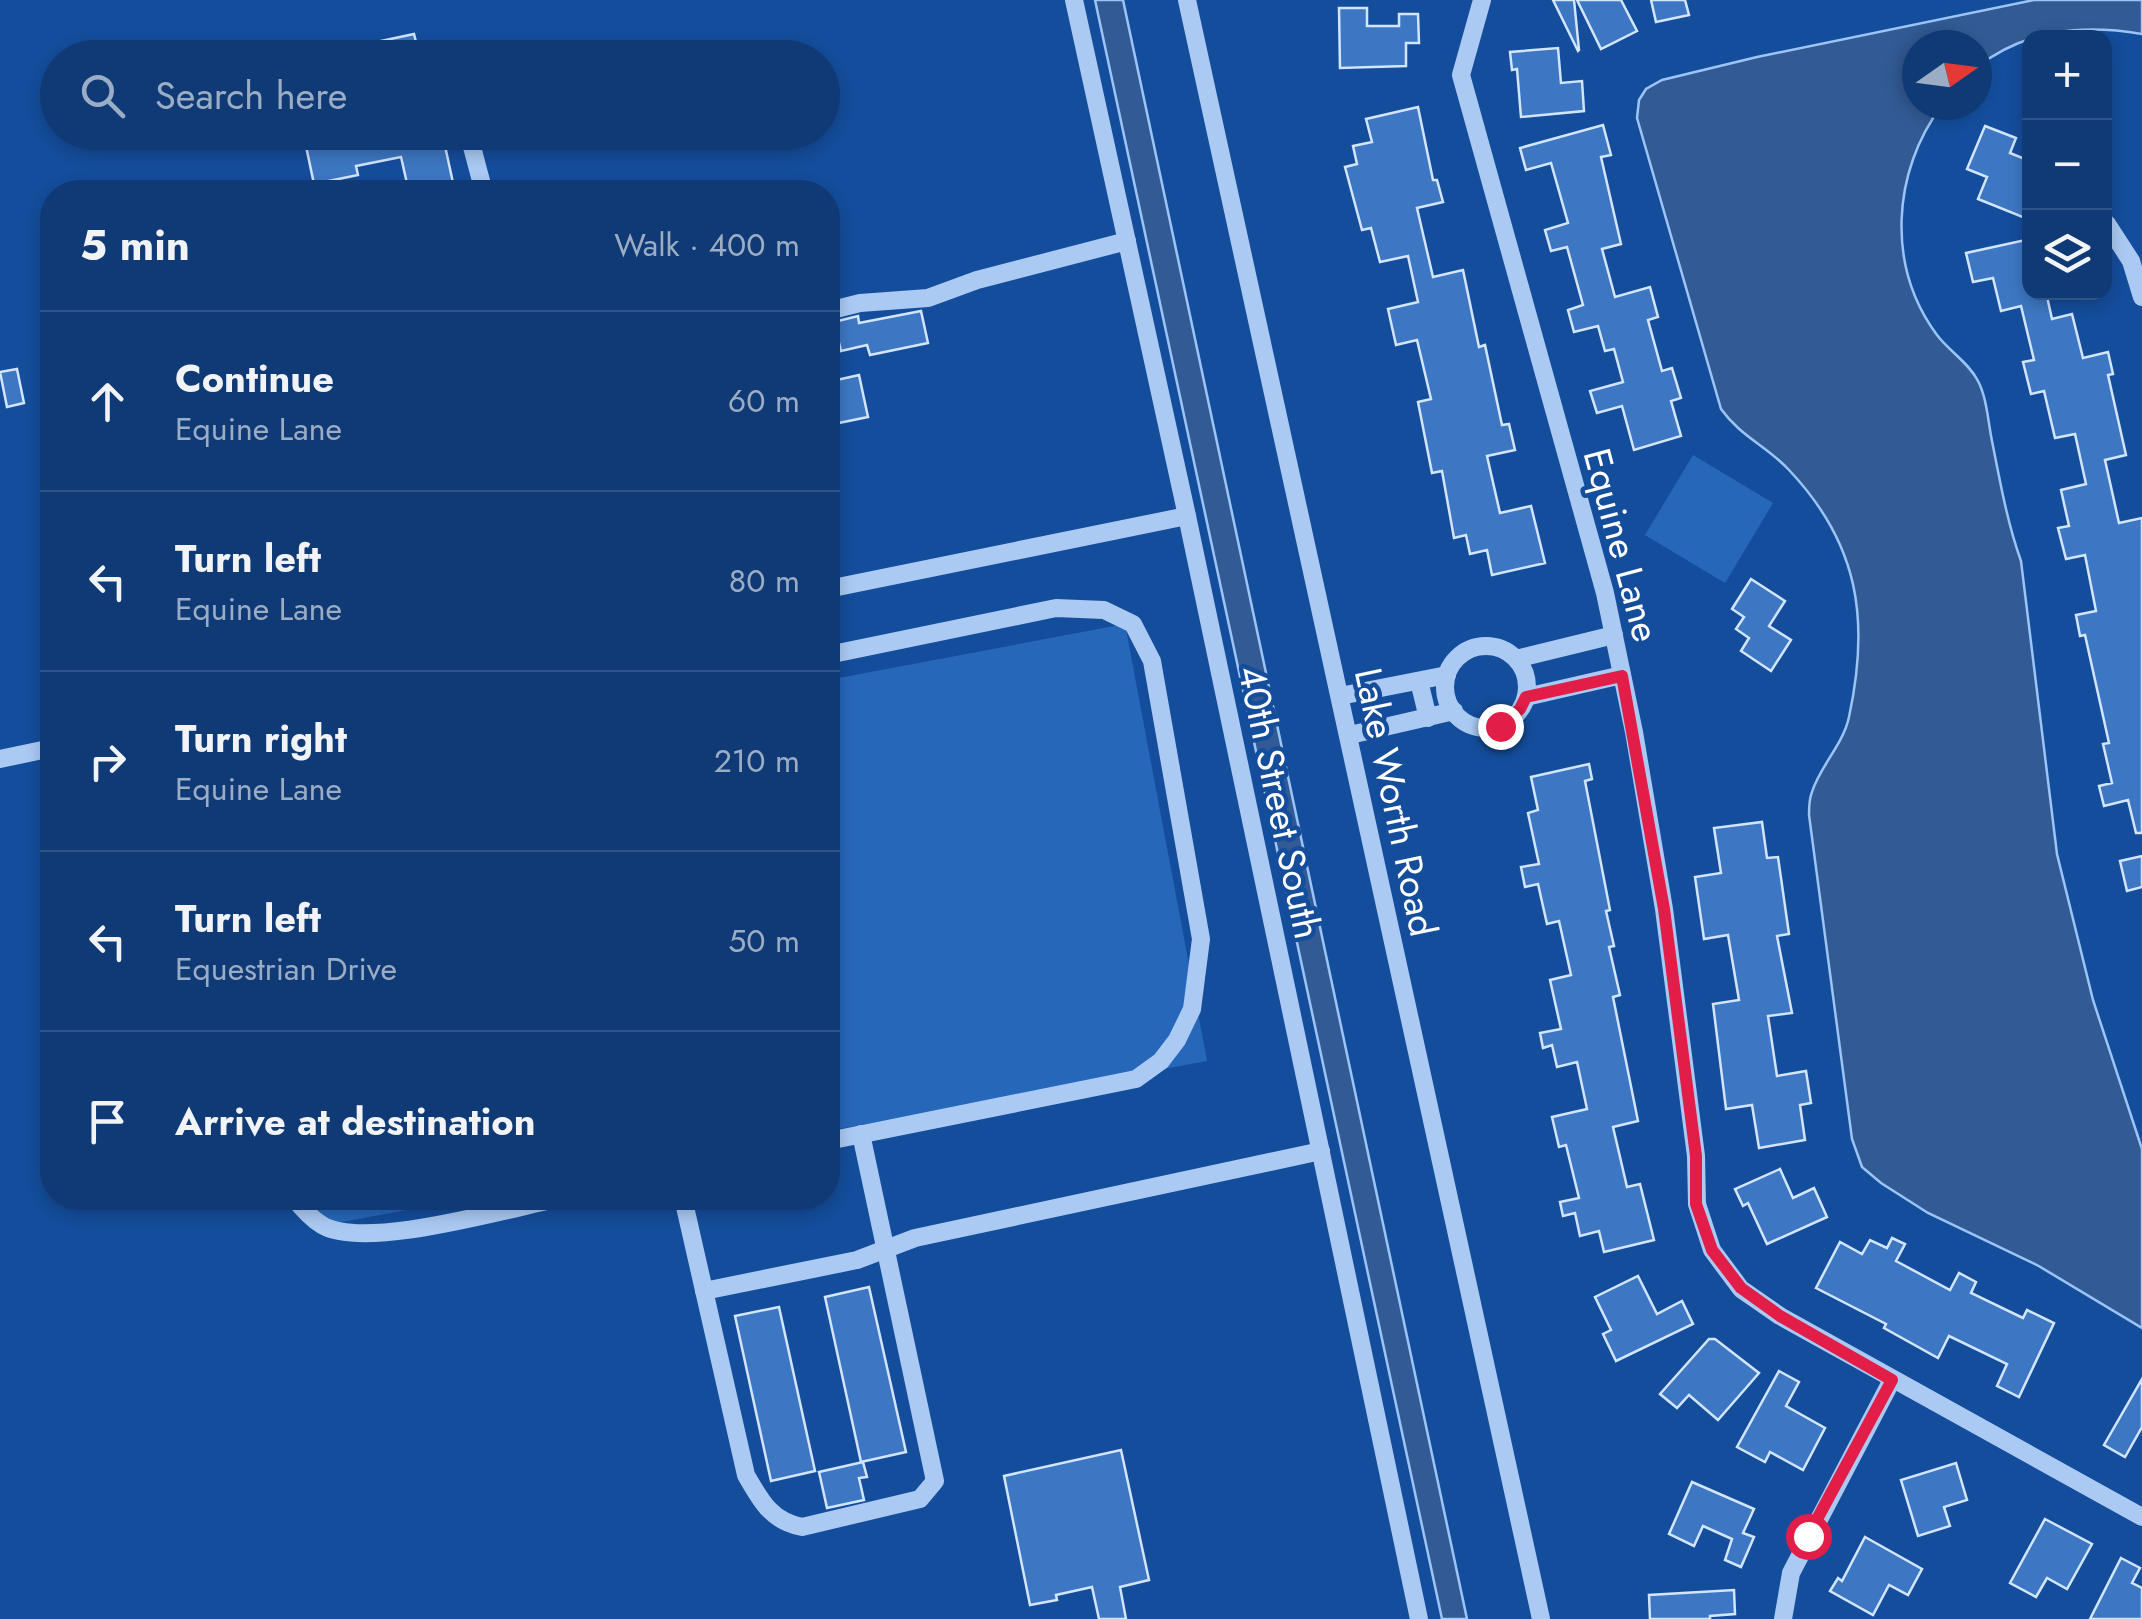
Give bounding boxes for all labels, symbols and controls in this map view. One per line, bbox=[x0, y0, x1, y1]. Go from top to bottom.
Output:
north arrow bbox=[1902, 30, 1992, 120]
map controls bbox=[2022, 30, 2112, 300]
button: + bbox=[2022, 30, 2112, 120]
search box bbox=[40, 40, 840, 150]
icon: search bbox=[75, 68, 130, 123]
text: Search here bbox=[155, 68, 347, 123]
button: − bbox=[2022, 120, 2112, 210]
button: layers bbox=[2022, 210, 2112, 300]
text: 5 min bbox=[80, 215, 190, 276]
text: Walk · 400 m bbox=[614, 222, 800, 268]
text: Continue bbox=[175, 351, 334, 406]
icon: ahead bbox=[80, 374, 135, 429]
text: 60 m bbox=[728, 378, 800, 424]
text: Equine Lane bbox=[175, 406, 342, 452]
street label: Equine Lane bbox=[1570, 442, 1674, 648]
text: Turn left bbox=[175, 531, 321, 586]
icon: left bbox=[80, 554, 135, 609]
text: 80 m bbox=[729, 558, 800, 604]
text: Equine Lane bbox=[175, 586, 342, 632]
street label: 40th Street South bbox=[1224, 660, 1336, 944]
street label: Lake Worth Road bbox=[1341, 663, 1451, 941]
route end bbox=[1478, 704, 1524, 750]
text: Turn right bbox=[175, 711, 347, 766]
icon: right bbox=[80, 734, 135, 789]
text: 210 m bbox=[714, 738, 800, 784]
text: Equine Lane bbox=[175, 766, 342, 812]
text: Turn left bbox=[175, 891, 321, 946]
icon: left bbox=[80, 914, 135, 969]
text: 50 m bbox=[728, 918, 800, 964]
text: Equestrian Drive bbox=[175, 946, 397, 992]
icon: arrive bbox=[80, 1094, 135, 1149]
text: Arrive at destination bbox=[175, 1094, 536, 1149]
route start bbox=[1786, 1514, 1832, 1560]

